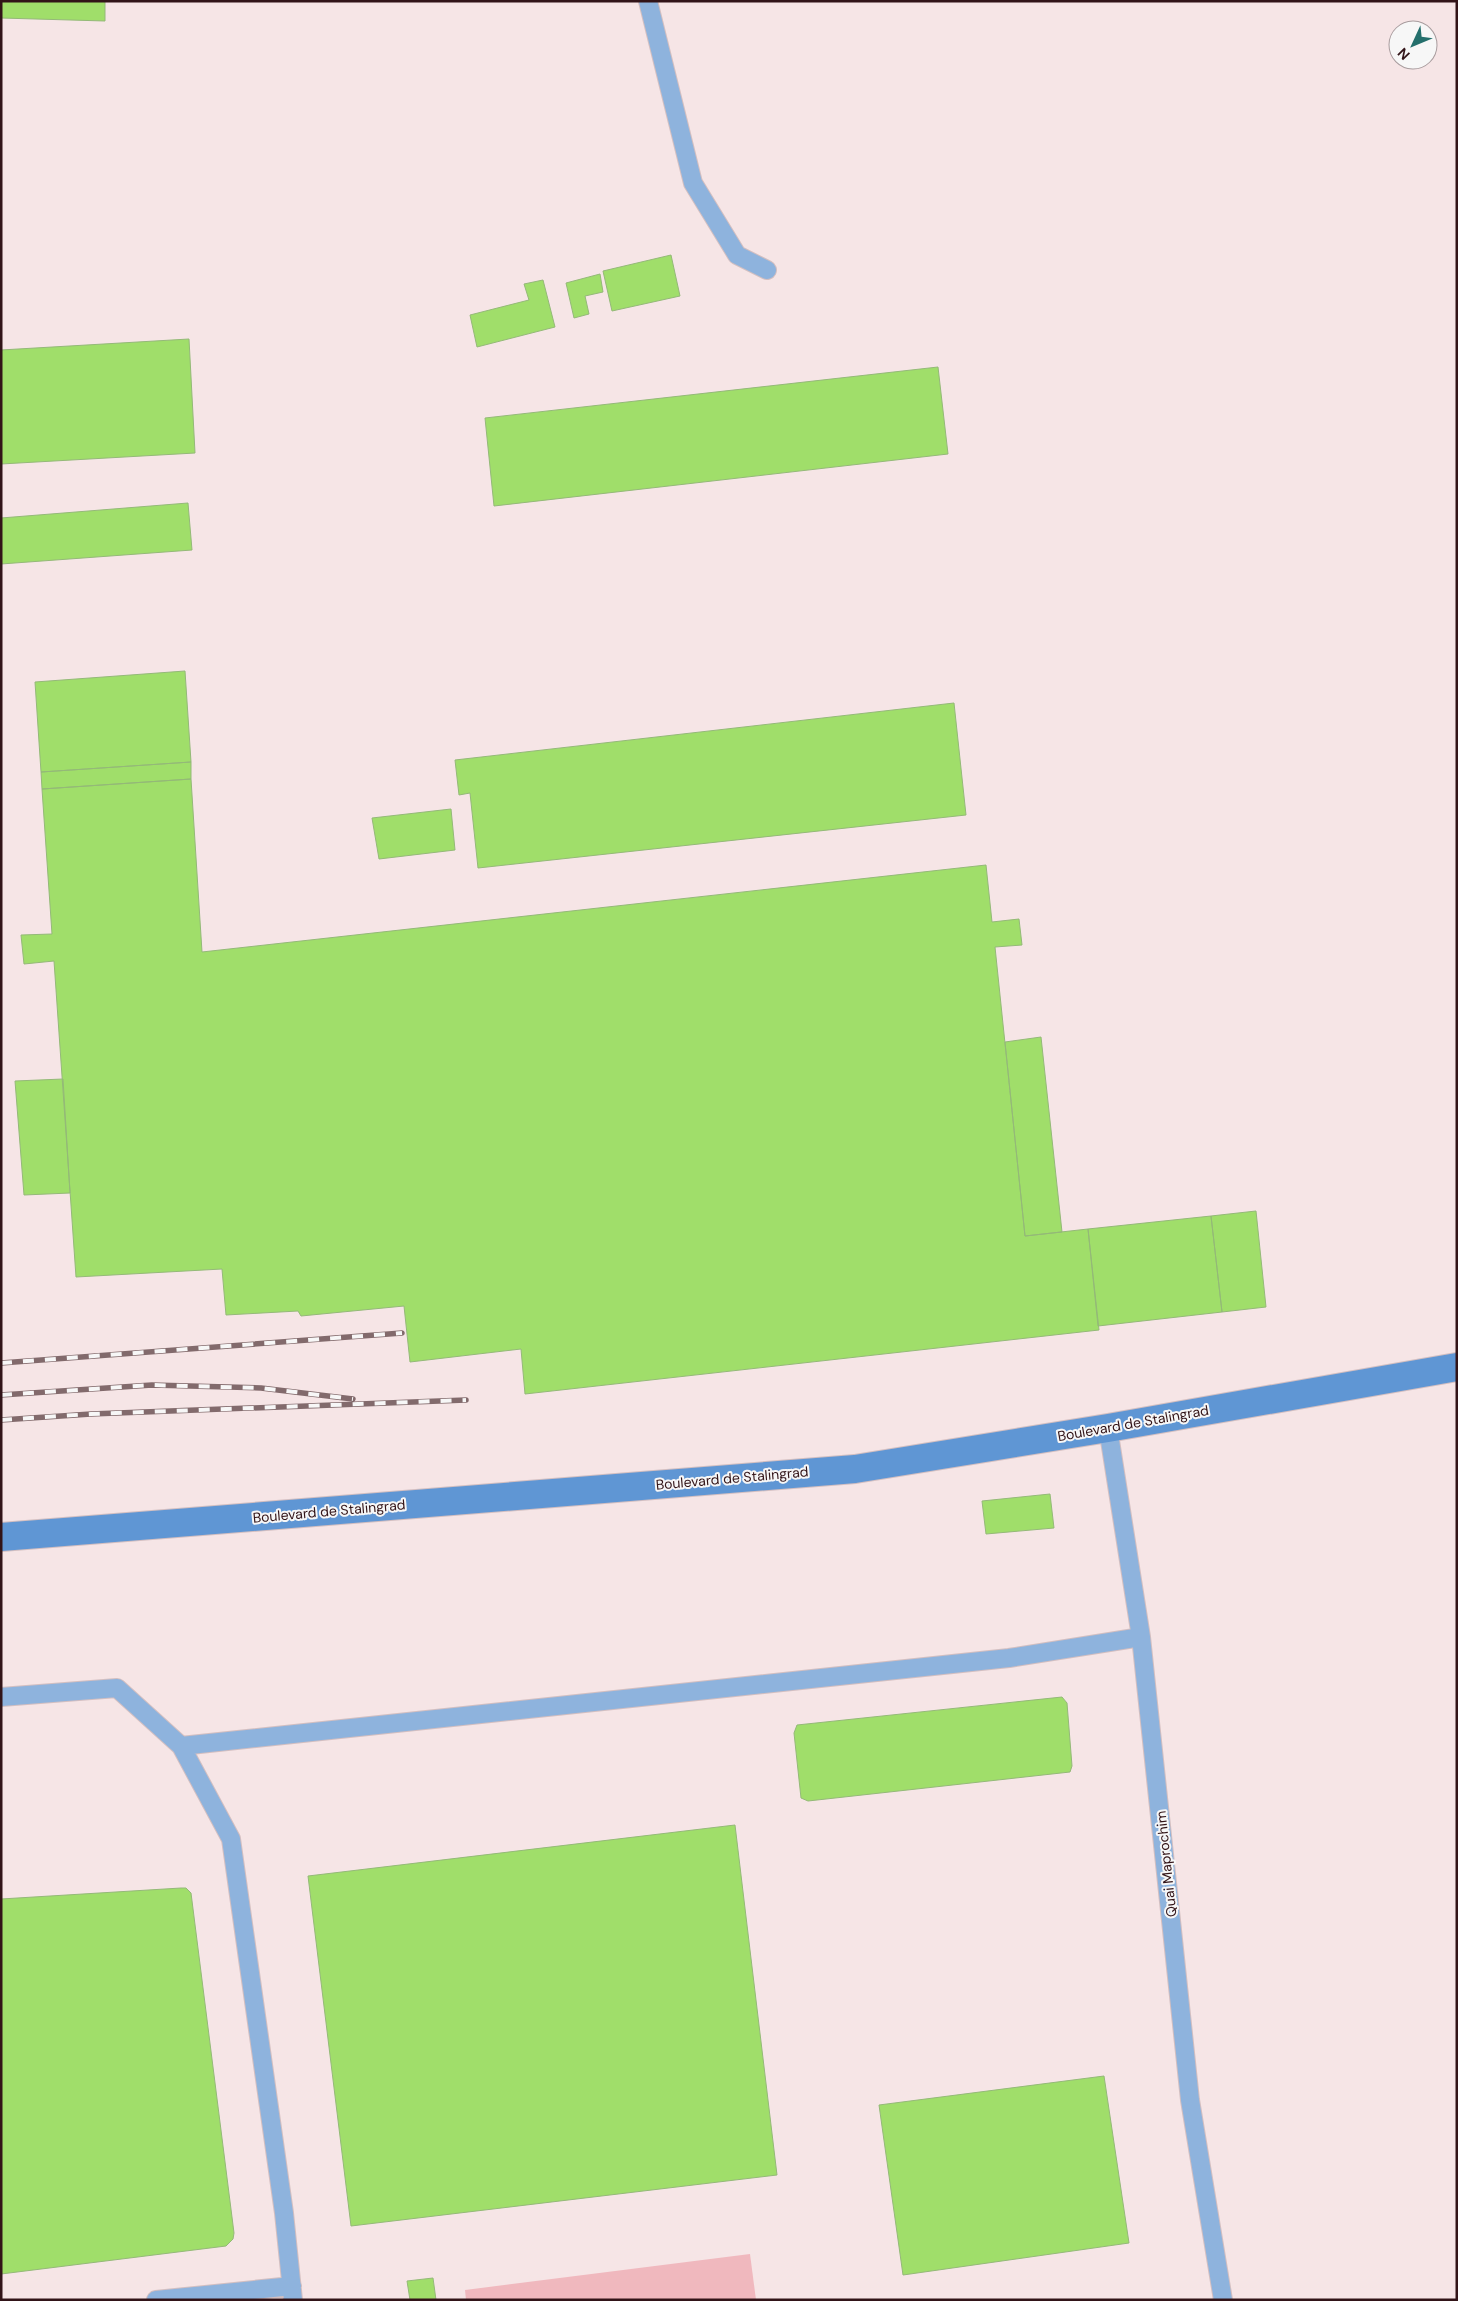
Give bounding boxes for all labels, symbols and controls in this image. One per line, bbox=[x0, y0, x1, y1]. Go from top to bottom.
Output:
north arrow bbox=[1388, 20, 1438, 70]
text: N bbox=[1394, 44, 1414, 64]
street label: Boulevard de Stalingrad bbox=[1056, 1401, 1210, 1445]
street label: Boulevard de Stalingrad bbox=[655, 1462, 809, 1494]
street label: Boulevard de Stalingrad bbox=[252, 1495, 406, 1527]
street label: Quai Maprochim bbox=[1151, 1810, 1181, 1918]

